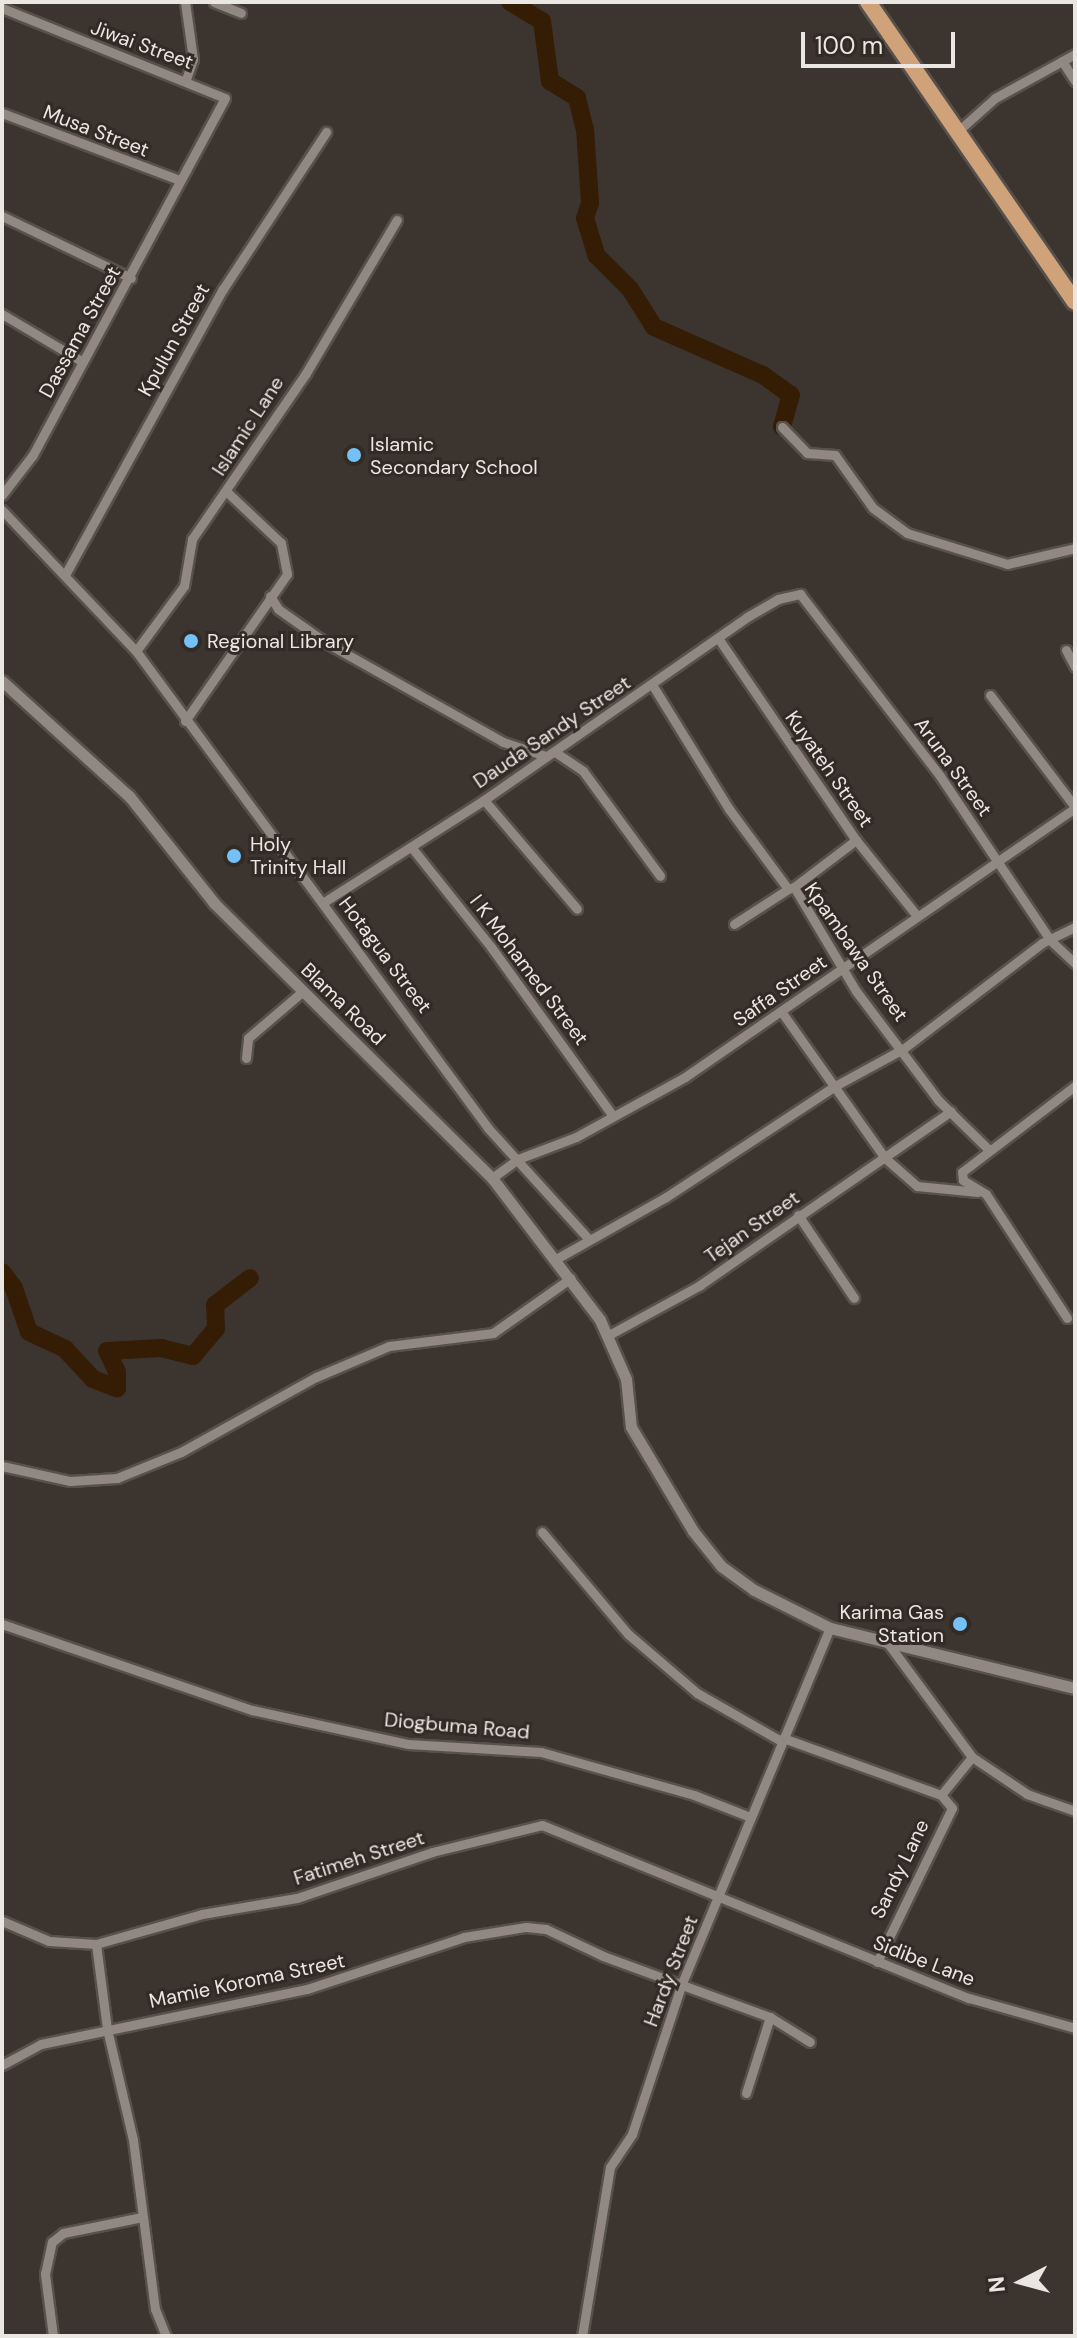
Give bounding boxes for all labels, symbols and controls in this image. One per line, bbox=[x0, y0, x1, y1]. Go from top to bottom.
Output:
street label: Jiwai Street bbox=[87, 15, 197, 75]
scale bar bbox=[805, 16, 959, 66]
text: 100 m bbox=[815, 30, 883, 61]
street label: Musa Street bbox=[40, 100, 152, 162]
street label: Dassama Street bbox=[34, 262, 126, 402]
street label: Kpulun Street bbox=[133, 279, 215, 401]
street label: Islamic Lane bbox=[207, 372, 289, 480]
place label: Islamic Secondary School bbox=[370, 432, 538, 479]
marker: Islamic Secondary School bbox=[345, 446, 363, 464]
place label: Regional Library bbox=[207, 629, 354, 653]
marker: Regional Library bbox=[182, 632, 200, 650]
street label: Dauda Sandy Street bbox=[469, 670, 635, 794]
street label: Kuyateh Street bbox=[780, 706, 878, 832]
street label: Aruna Street bbox=[909, 713, 997, 821]
place label: Holy Trinity Hall bbox=[250, 832, 346, 879]
marker: Holy Trinity Hall bbox=[225, 847, 243, 865]
street label: Kpambawa Street bbox=[799, 878, 913, 1026]
street label: I K Mohamed Street bbox=[465, 890, 593, 1050]
street label: Hotagua Street bbox=[333, 892, 437, 1018]
street label: Saffa Street bbox=[729, 950, 831, 1032]
street label: Blama Road bbox=[296, 958, 390, 1050]
street label: Tejan Street bbox=[700, 1186, 804, 1268]
place label: Karima Gas Station bbox=[840, 1600, 944, 1647]
marker: Karima Gas Station bbox=[951, 1615, 969, 1633]
street label: Diogbuma Road bbox=[383, 1708, 531, 1744]
street label: Sandy Lane bbox=[866, 1816, 934, 1922]
street label: Fatimeh Street bbox=[291, 1826, 427, 1890]
street label: Hardy Street bbox=[639, 1912, 703, 2030]
street label: Sidibe Lane bbox=[870, 1931, 978, 1991]
street label: Mamie Koroma Street bbox=[147, 1949, 347, 2013]
north arrow bbox=[981, 2242, 1061, 2322]
text: N bbox=[981, 2275, 1012, 2294]

